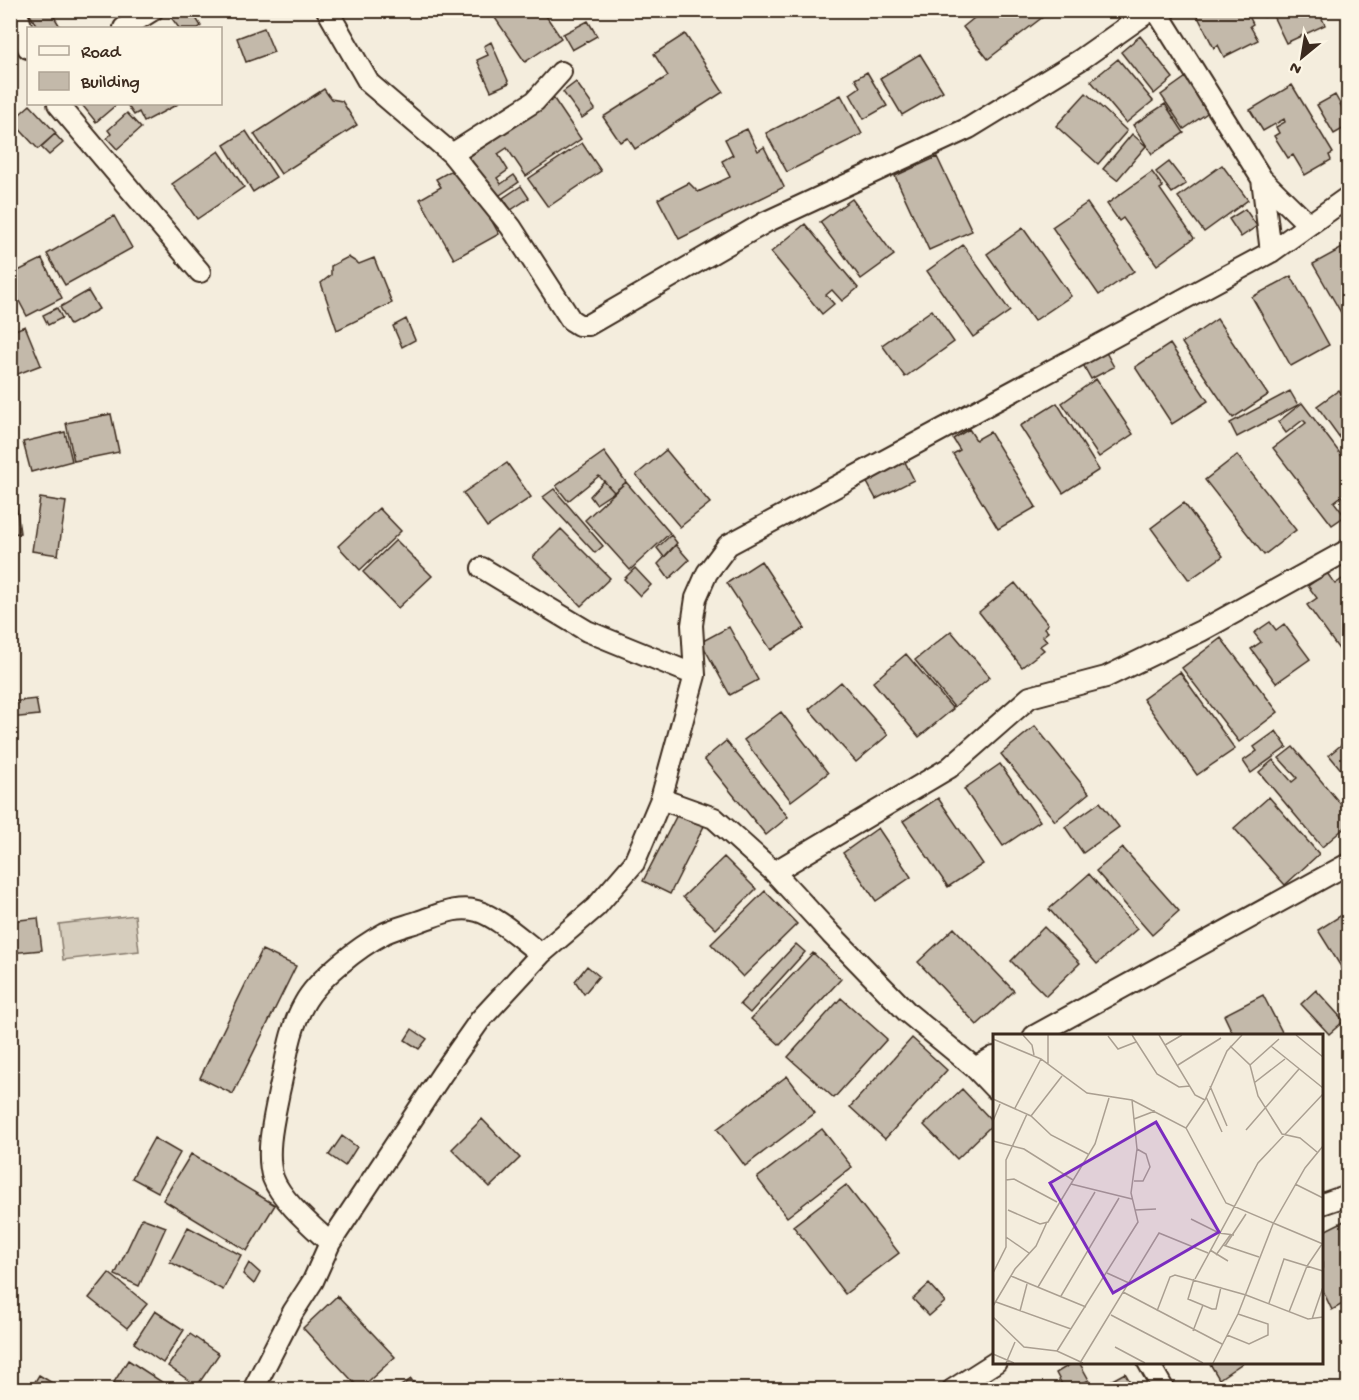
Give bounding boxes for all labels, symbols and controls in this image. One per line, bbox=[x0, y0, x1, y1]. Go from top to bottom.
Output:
legend bbox=[27, 27, 222, 105]
north arrow bbox=[1272, 27, 1332, 87]
text: Road bbox=[81, 43, 122, 64]
text: N bbox=[1287, 56, 1306, 78]
text: Building bbox=[80, 73, 140, 94]
inset map bbox=[993, 1034, 1323, 1364]

